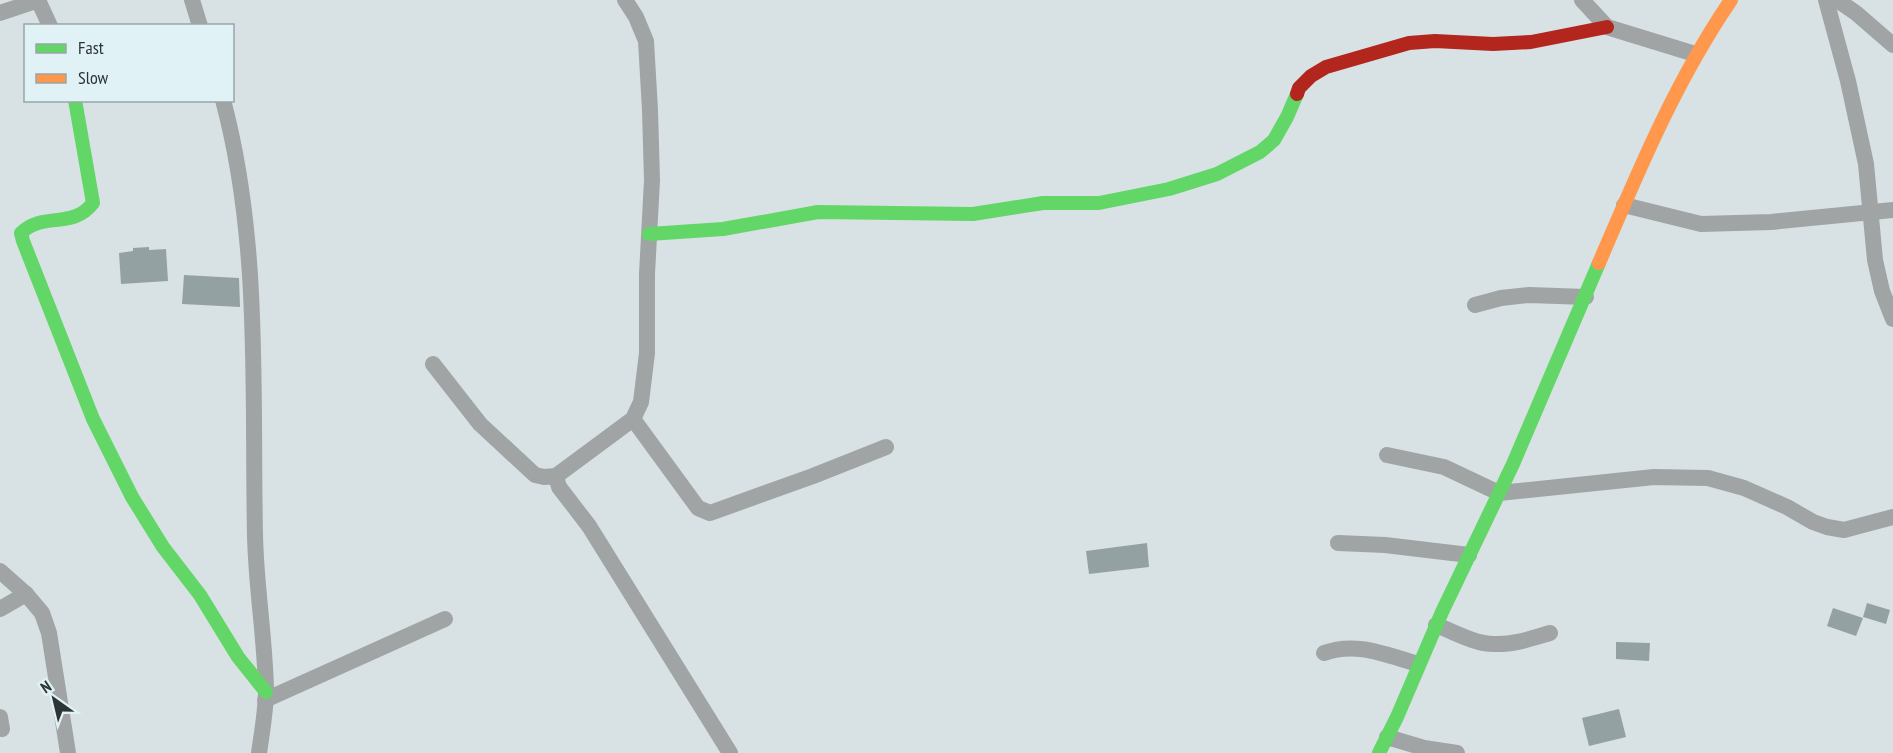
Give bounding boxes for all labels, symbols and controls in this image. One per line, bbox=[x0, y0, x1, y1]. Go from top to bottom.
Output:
legend bbox=[24, 24, 234, 102]
text: Fast bbox=[78, 36, 104, 59]
text: Slow bbox=[78, 66, 109, 89]
north arrow bbox=[24, 669, 84, 729]
text: N bbox=[36, 676, 55, 697]

